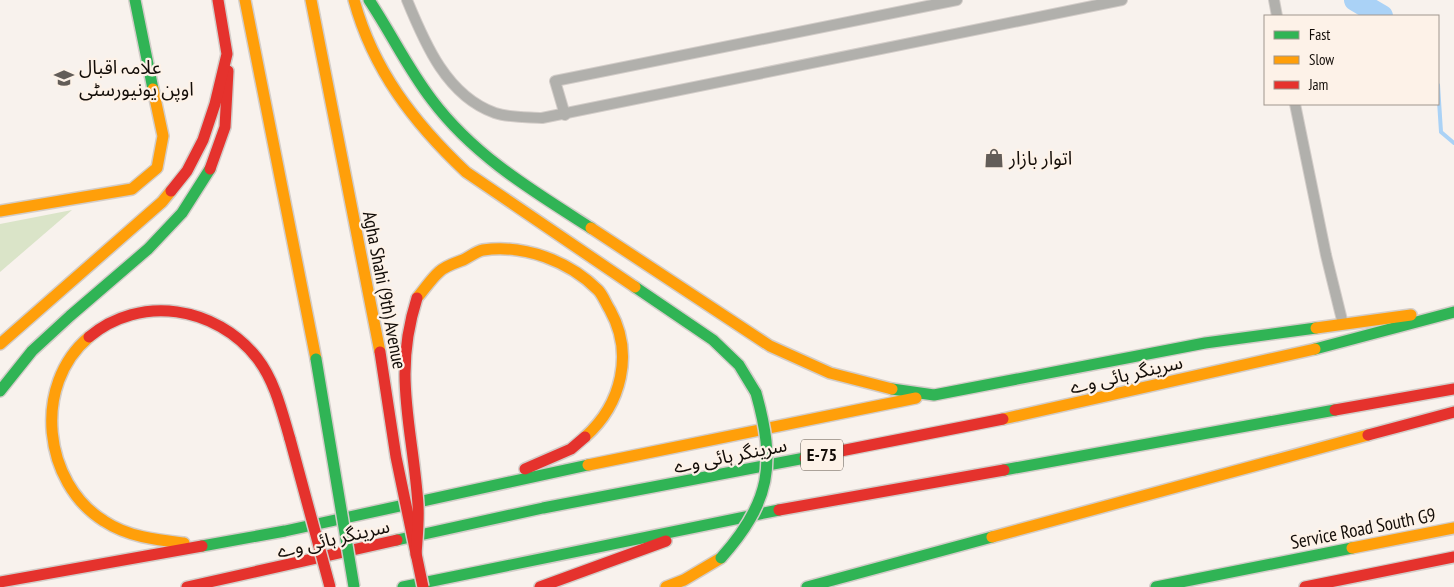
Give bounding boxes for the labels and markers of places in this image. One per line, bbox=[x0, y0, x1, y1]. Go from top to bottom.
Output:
place label: علامہ اقبال اوپن یونیورسٹی bbox=[79, 55, 194, 102]
school or university icon: علامہ اقبال اوپن یونیورسٹی bbox=[53, 67, 75, 89]
place label: اتوار بازار bbox=[1008, 146, 1072, 170]
shop icon: اتوار بازار bbox=[983, 147, 1005, 169]

